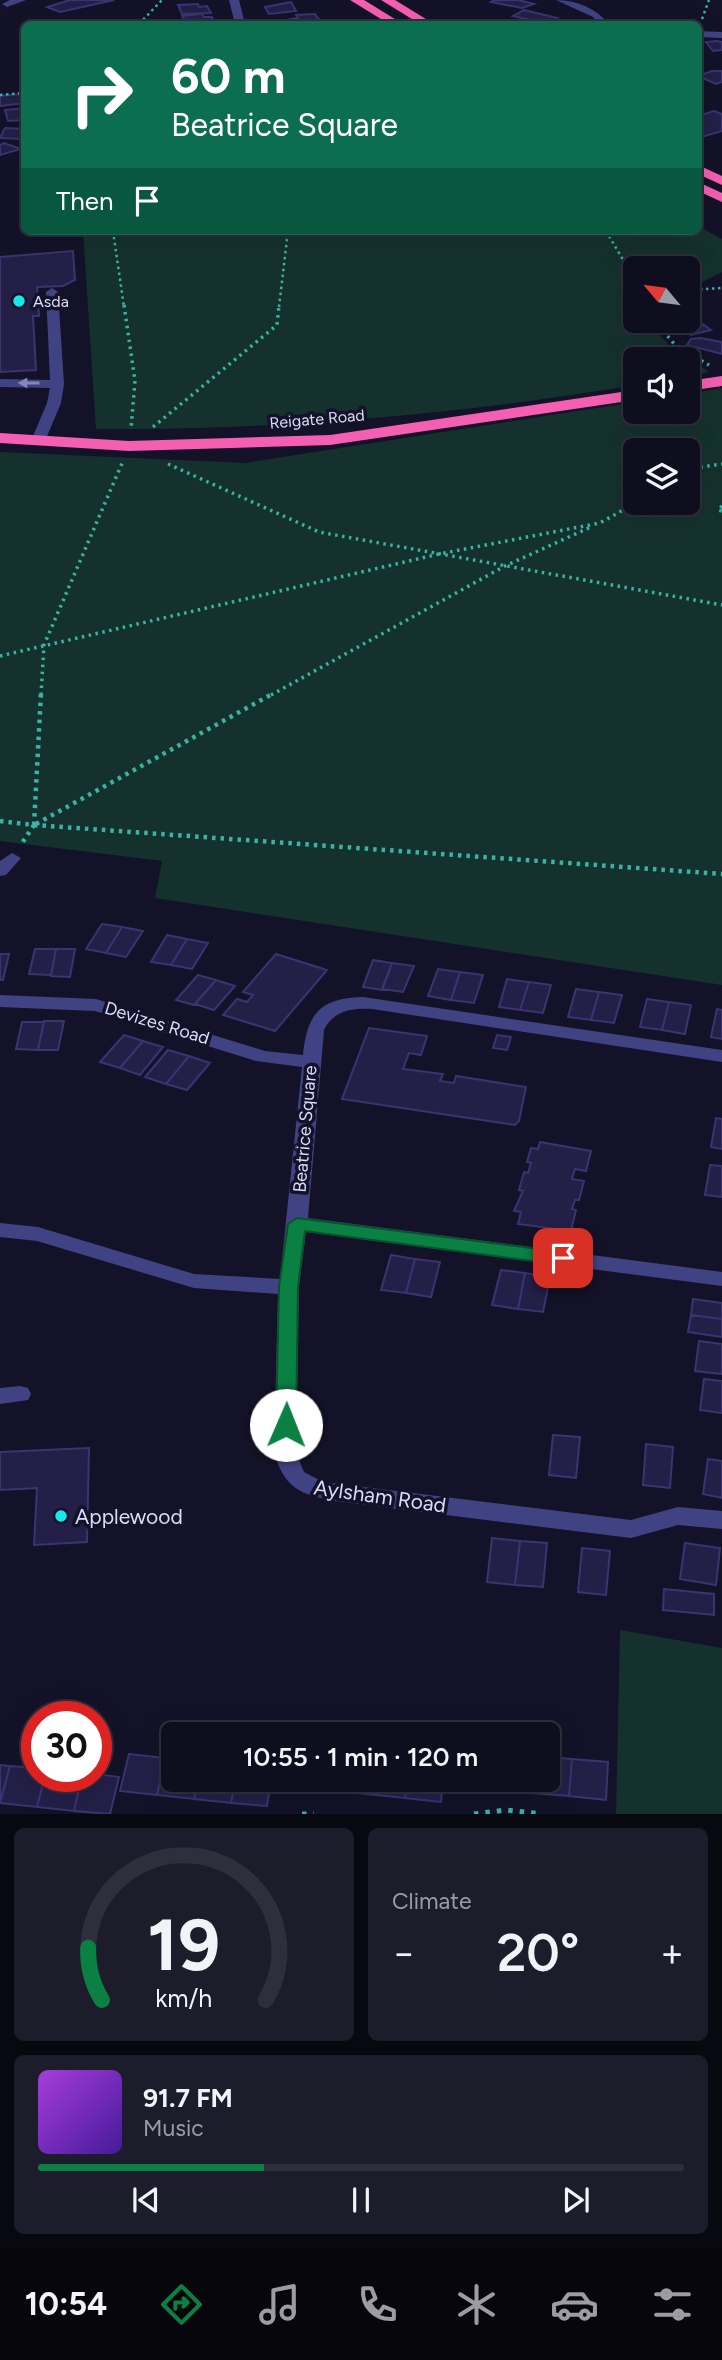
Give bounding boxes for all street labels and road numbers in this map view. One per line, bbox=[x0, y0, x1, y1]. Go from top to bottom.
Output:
street label: Reigate Road bbox=[269, 405, 365, 433]
street label: Devizes Road bbox=[102, 997, 212, 1049]
street label: Beatrice Square bbox=[288, 1064, 322, 1194]
street label: Aylsham Road bbox=[312, 1474, 448, 1518]

